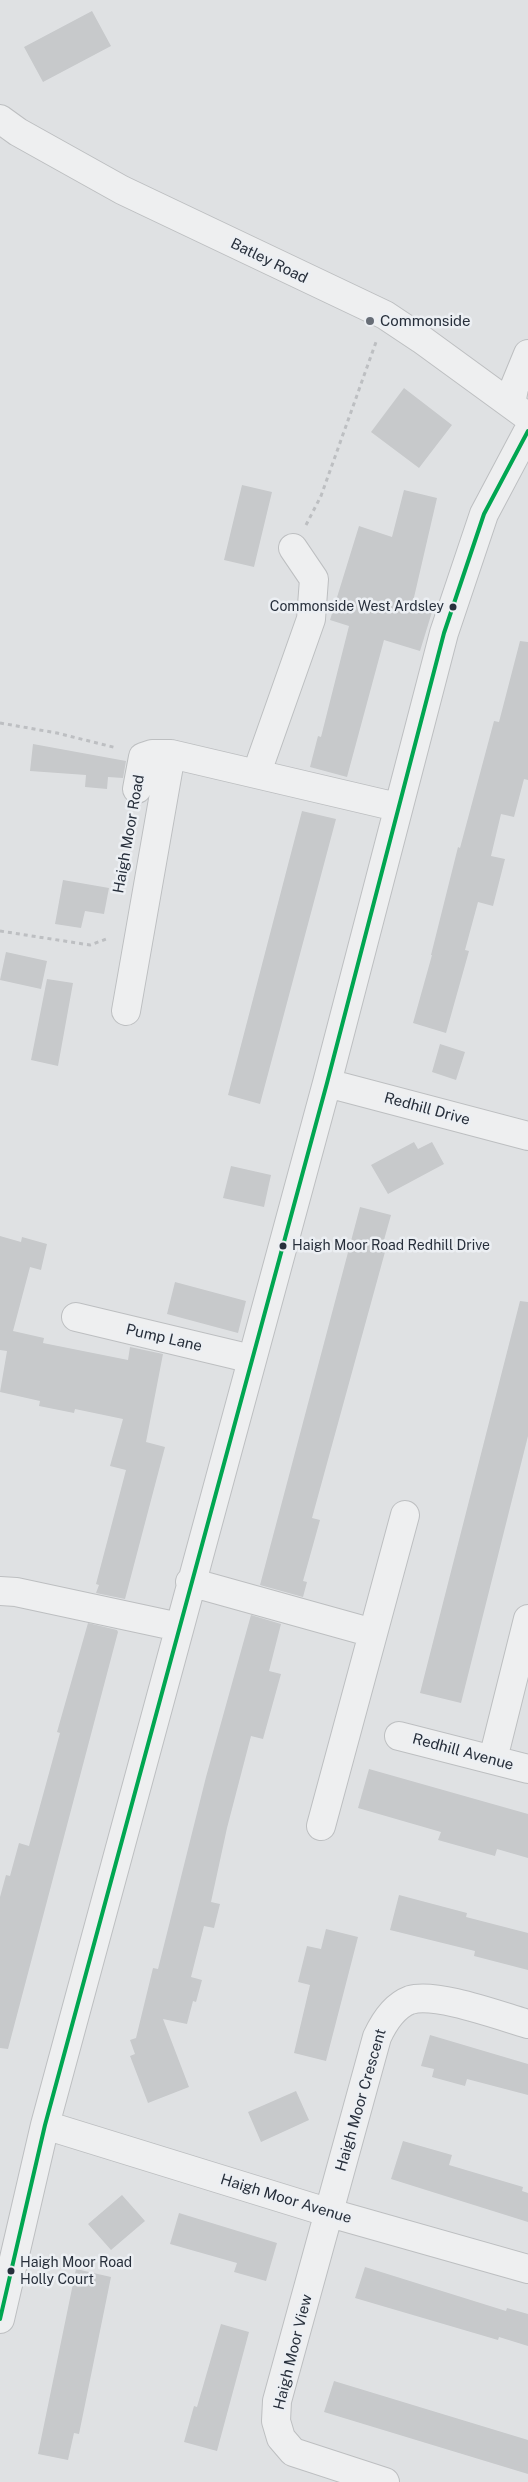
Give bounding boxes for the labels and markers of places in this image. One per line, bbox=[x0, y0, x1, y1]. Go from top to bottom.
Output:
place label: Commonside bbox=[380, 312, 471, 330]
marker: Commonside bbox=[364, 315, 376, 327]
place label: Commonside West Ardsley bbox=[270, 599, 444, 615]
marker: Commonside West Ardsley bbox=[448, 602, 458, 612]
place label: Haigh Moor Road Redhill Drive bbox=[292, 1238, 490, 1254]
marker: Haigh Moor Road Redhill Drive bbox=[278, 1241, 288, 1251]
place label: Haigh Moor Road Holly Court bbox=[20, 2255, 132, 2288]
marker: Haigh Moor Road Holly Court bbox=[6, 2266, 16, 2276]

